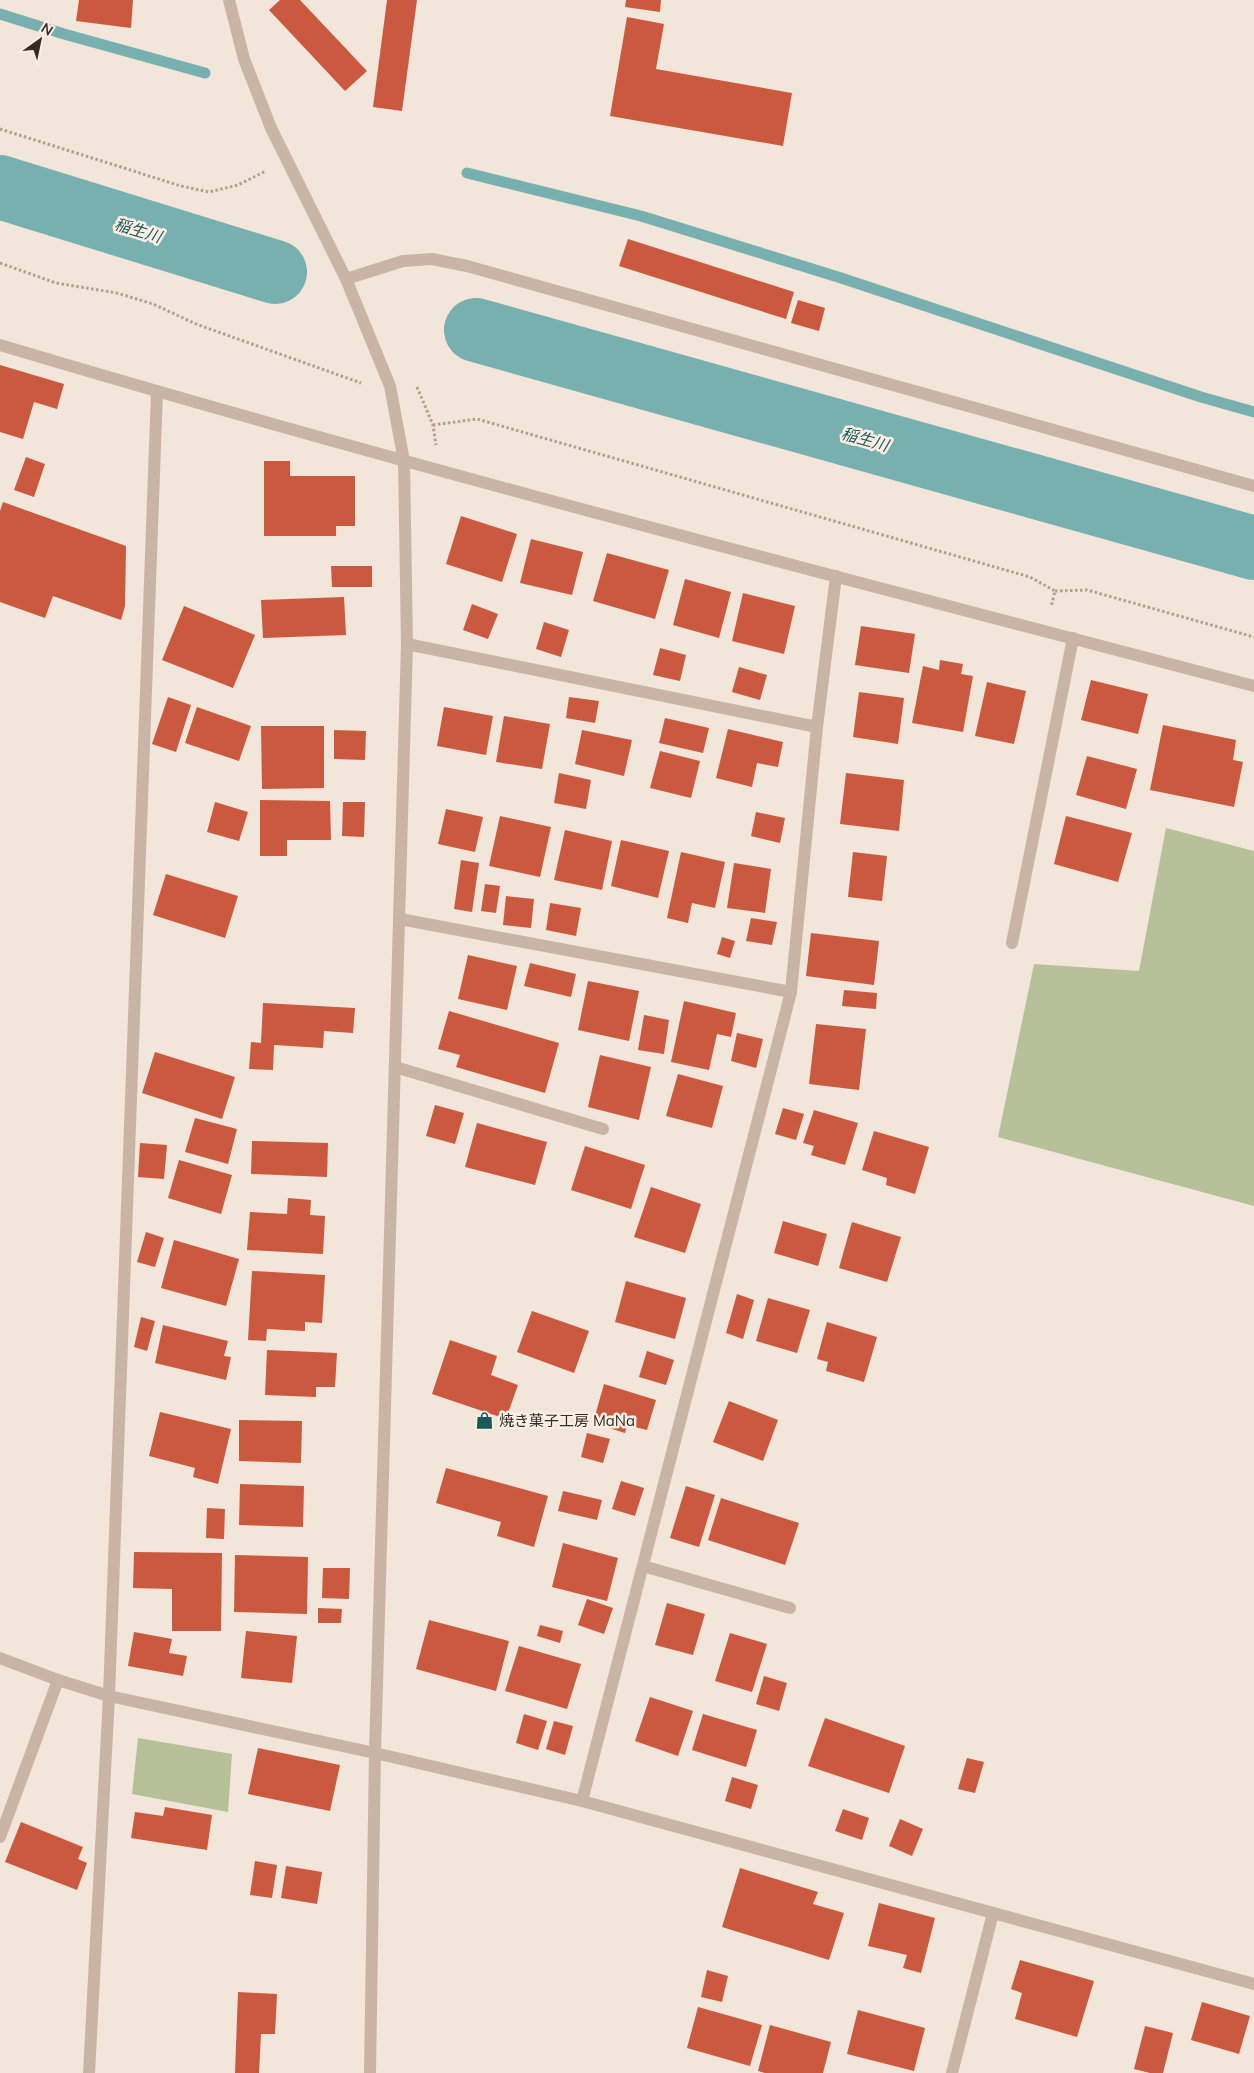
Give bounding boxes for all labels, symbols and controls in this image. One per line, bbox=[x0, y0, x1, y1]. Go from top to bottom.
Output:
north arrow bbox=[15, 15, 65, 65]
text: N bbox=[38, 19, 56, 40]
water label: 稲生川 bbox=[112, 213, 166, 247]
water label: 稲生川 bbox=[839, 423, 893, 456]
shop icon: 焼き菓子工房 MaNa bbox=[475, 1410, 495, 1430]
place label: 焼き菓子工房 MaNa bbox=[499, 1411, 635, 1430]

